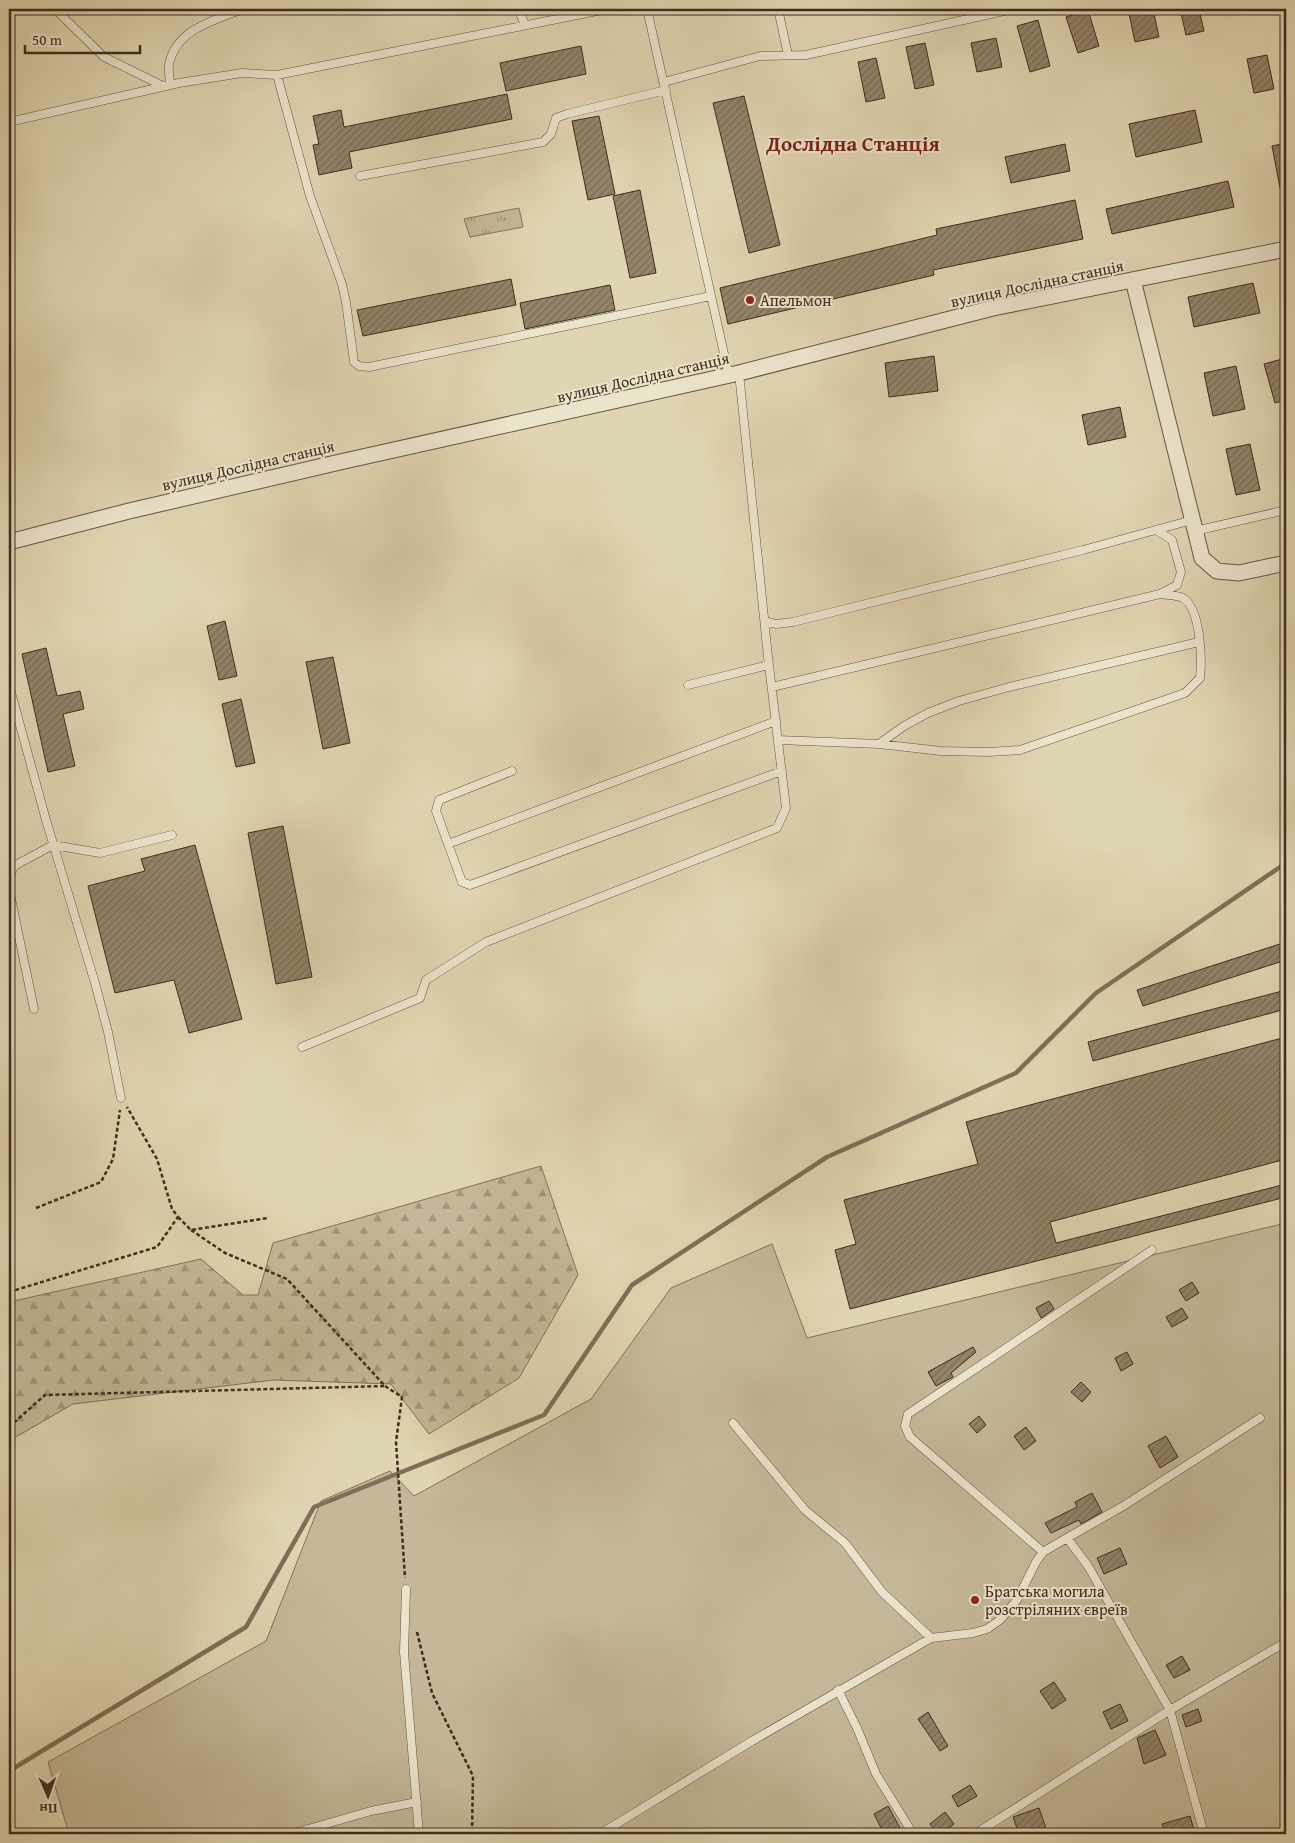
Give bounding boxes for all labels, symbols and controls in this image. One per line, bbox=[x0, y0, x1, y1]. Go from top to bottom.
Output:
scale bar bbox=[25, 22, 140, 54]
text: 50 m bbox=[32, 29, 63, 50]
district label: Дослідна Станція bbox=[765, 128, 940, 159]
street label: вулиця Дослідна станція bbox=[948, 253, 1126, 313]
place label: Апельмон bbox=[760, 288, 831, 312]
marker: Апельмон bbox=[744, 294, 756, 306]
street label: вулиця Дослідна станція bbox=[554, 345, 732, 409]
street label: вулиця Дослідна станція bbox=[159, 433, 337, 497]
place label: Братська могила розстріляних євреїв bbox=[985, 1579, 1128, 1621]
marker: Братська могила розстріляних євреїв bbox=[969, 1594, 981, 1606]
north arrow bbox=[22, 1770, 72, 1820]
text: Пн bbox=[39, 1799, 58, 1819]

